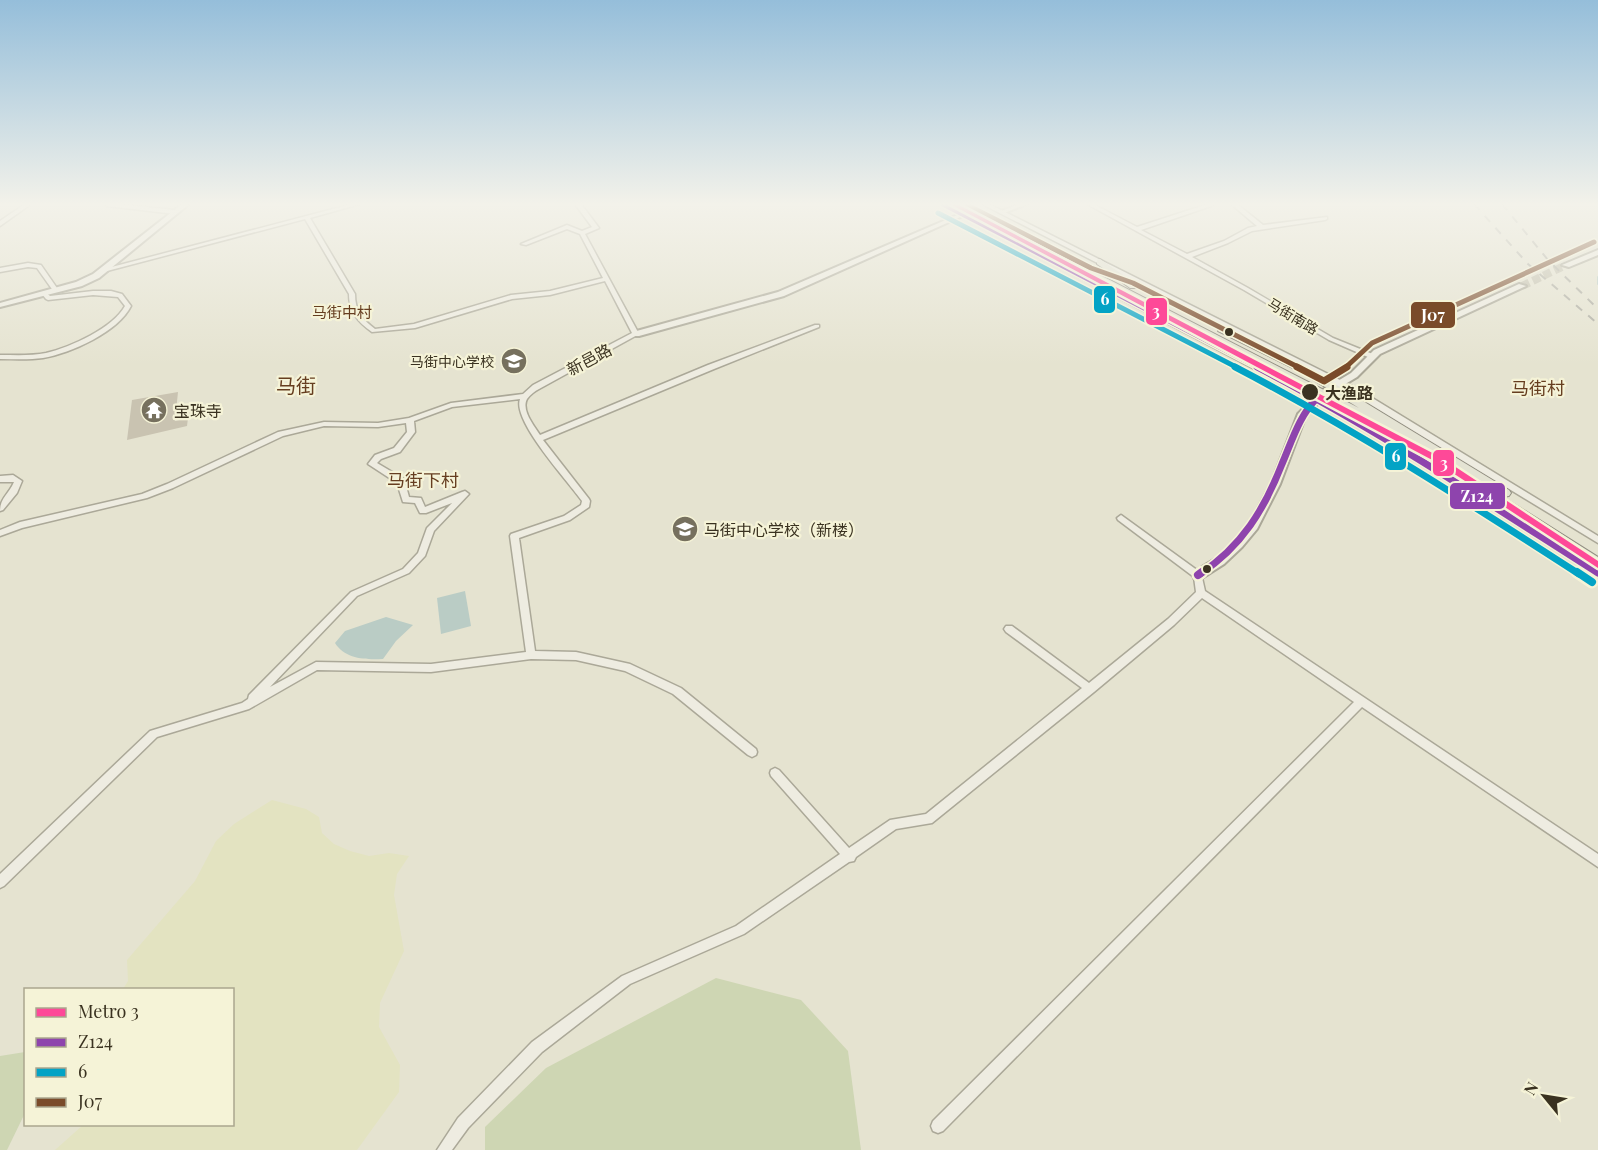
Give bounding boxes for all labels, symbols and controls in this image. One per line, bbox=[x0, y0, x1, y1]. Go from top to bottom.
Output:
line badge: 6 bbox=[1093, 285, 1116, 314]
text: 6 bbox=[1101, 288, 1110, 309]
street label: 马街南路 bbox=[1264, 293, 1322, 339]
line badge: 3 bbox=[1145, 297, 1168, 326]
text: 3 bbox=[1152, 300, 1160, 321]
line badge: J07 bbox=[1410, 301, 1456, 329]
district label: 马街中村 bbox=[312, 302, 372, 322]
text: J07 bbox=[1420, 304, 1445, 325]
unlabelled marker bbox=[1223, 326, 1235, 338]
street label: 新邑路 bbox=[563, 338, 615, 380]
school or university icon: 马街中心学校 bbox=[499, 346, 529, 376]
place label: 马街中心学校 bbox=[410, 352, 494, 371]
district label: 马街 bbox=[276, 371, 316, 398]
district label: 马街村 bbox=[1511, 376, 1565, 400]
marker: 大渔路 bbox=[1300, 382, 1320, 402]
place label: 大渔路 bbox=[1325, 382, 1373, 403]
temple icon: 宝珠寺 bbox=[139, 395, 169, 425]
place label: 宝珠寺 bbox=[174, 400, 222, 421]
line badge: 6 bbox=[1384, 442, 1407, 471]
text: 6 bbox=[1392, 445, 1401, 466]
line badge: 3 bbox=[1432, 449, 1455, 477]
text: 3 bbox=[1440, 452, 1448, 473]
district label: 马街下村 bbox=[387, 468, 459, 492]
line badge: Z124 bbox=[1449, 482, 1506, 510]
text: Z124 bbox=[1461, 485, 1493, 506]
school or university icon: 马街中心学校（新楼） bbox=[670, 514, 700, 544]
place label: 马街中心学校（新楼） bbox=[704, 519, 864, 540]
unlabelled marker bbox=[1201, 563, 1213, 575]
legend bbox=[24, 988, 234, 1126]
text: Metro 3 bbox=[78, 999, 139, 1023]
text: Z124 bbox=[78, 1029, 113, 1053]
text: 6 bbox=[78, 1059, 87, 1083]
north arrow bbox=[1514, 1066, 1574, 1126]
text: N bbox=[1519, 1078, 1543, 1099]
text: J07 bbox=[77, 1089, 103, 1113]

